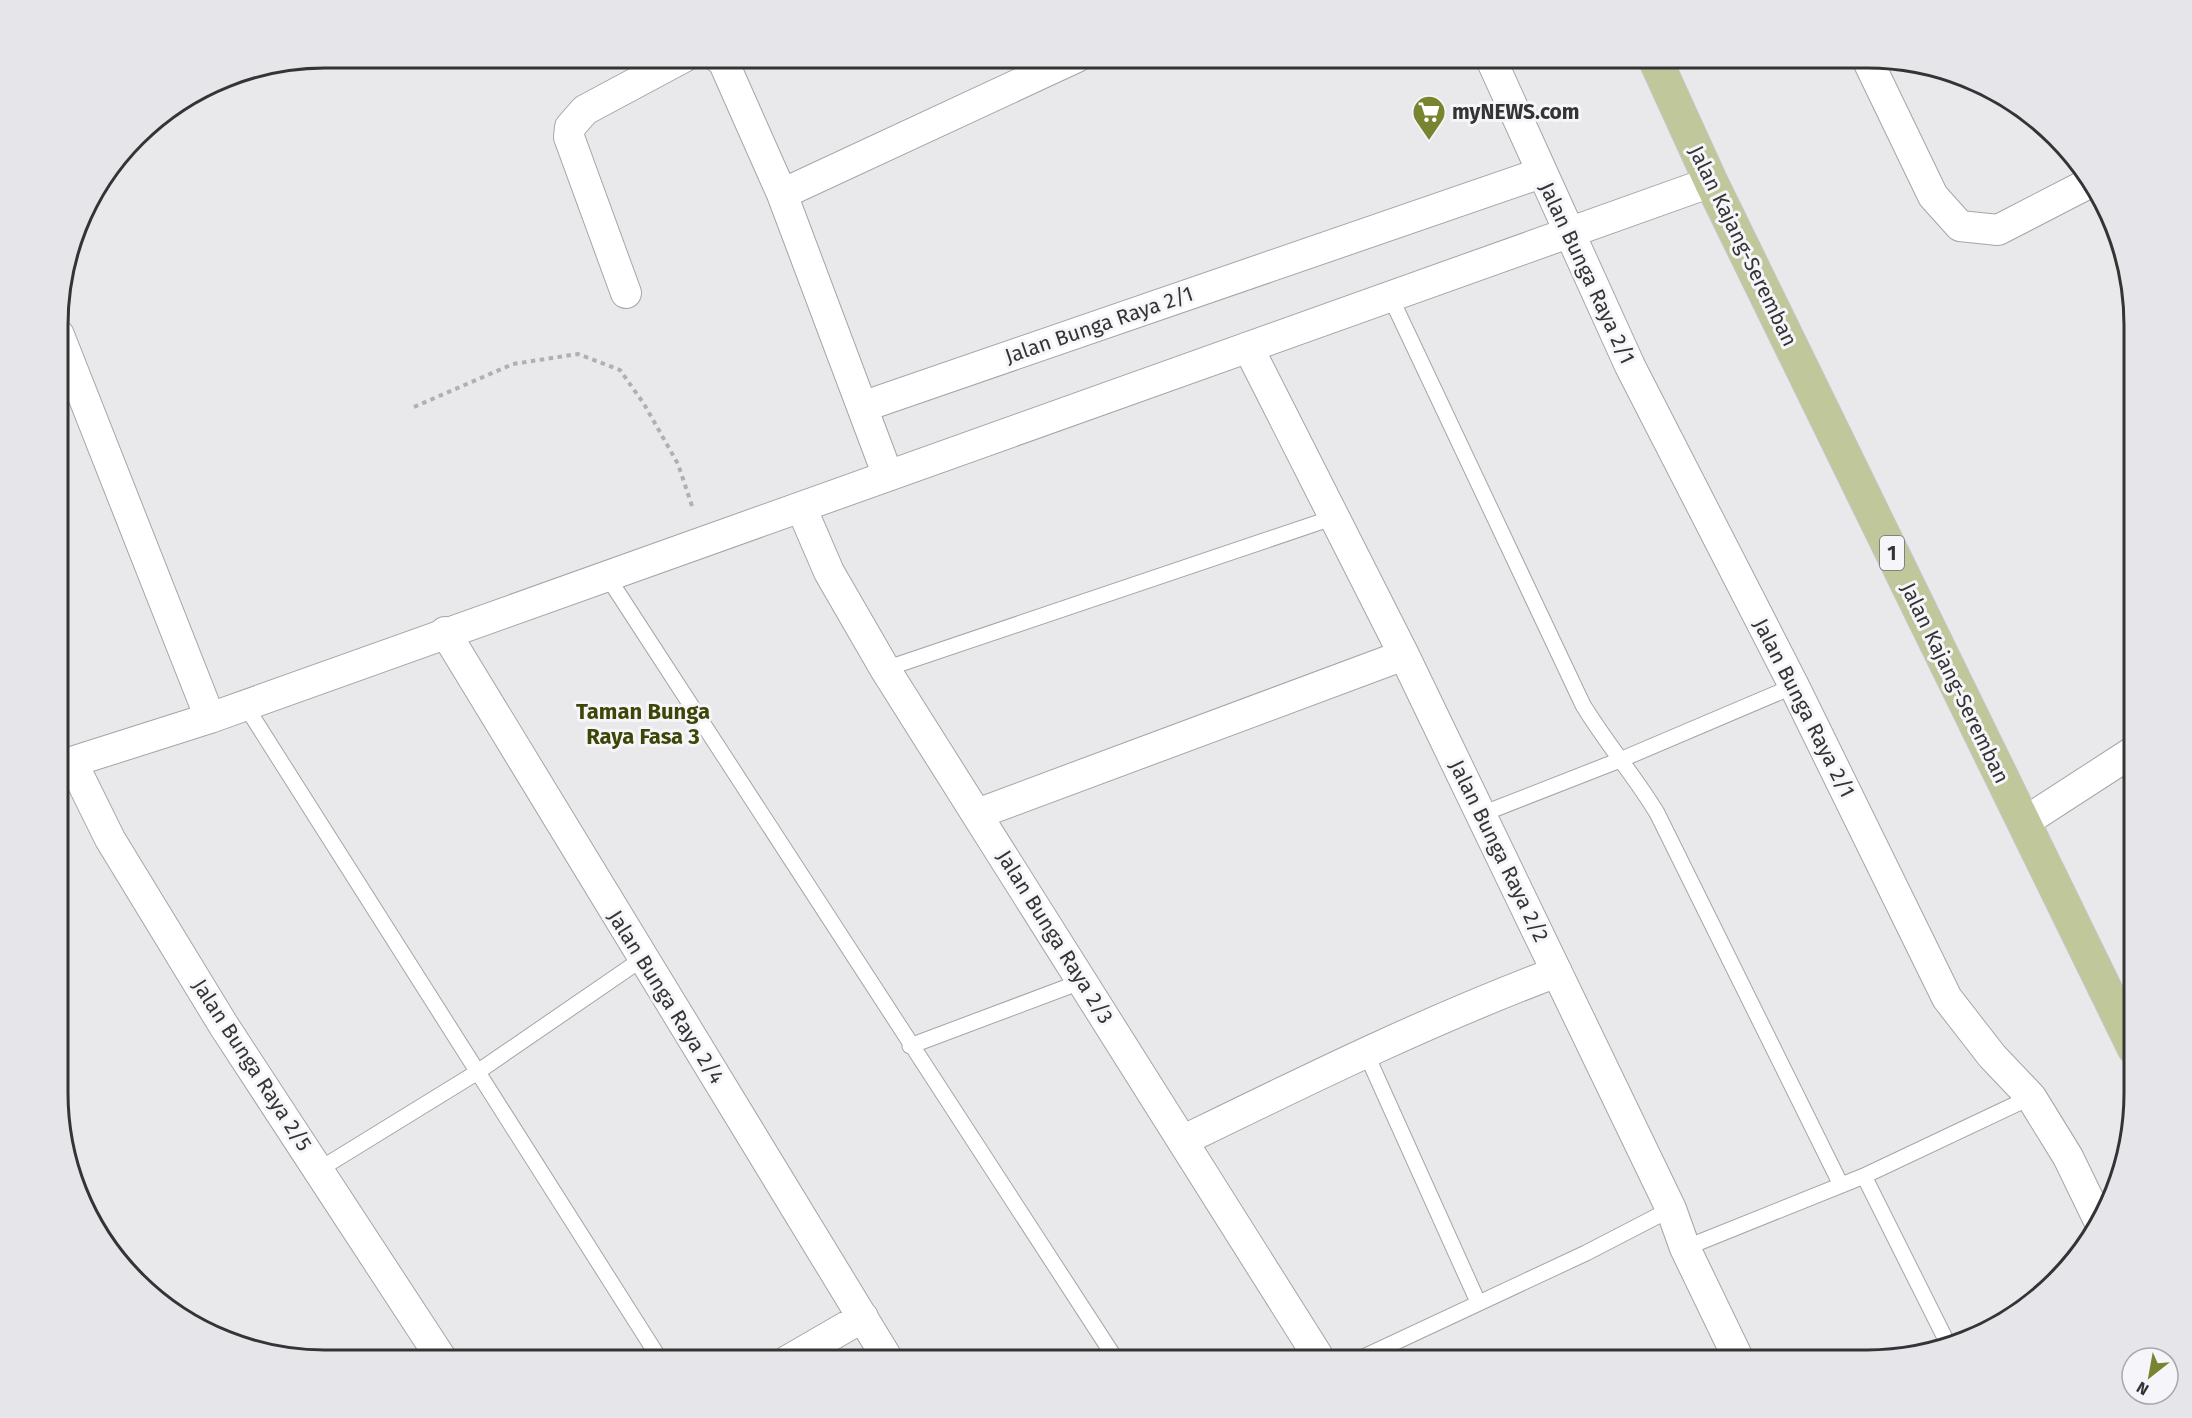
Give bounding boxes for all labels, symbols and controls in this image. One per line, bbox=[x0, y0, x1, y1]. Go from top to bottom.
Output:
supermarket icon: myNEWS.com bbox=[1411, 94, 1447, 141]
place label: myNEWS.com bbox=[1452, 99, 1580, 125]
street label: Jalan Kajang-Seremban bbox=[1683, 141, 1803, 351]
street label: Jalan Bunga Raya 2/1 bbox=[1533, 178, 1641, 368]
street label: Jalan Bunga Raya 2/1 bbox=[1001, 281, 1197, 369]
road number: 1 bbox=[1880, 536, 1904, 570]
street label: Jalan Kajang-Seremban bbox=[1895, 578, 2015, 788]
street label: Jalan Bunga Raya 2/1 bbox=[1748, 614, 1860, 802]
district label: Taman Bunga Raya Fasa 3 bbox=[576, 698, 710, 750]
street label: Jalan Bunga Raya 2/2 bbox=[1444, 756, 1554, 946]
street label: Jalan Bunga Raya 2/3 bbox=[991, 846, 1119, 1028]
street label: Jalan Bunga Raya 2/4 bbox=[602, 905, 730, 1089]
street label: Jalan Bunga Raya 2/5 bbox=[187, 974, 317, 1156]
north arrow bbox=[2120, 1346, 2180, 1406]
text: N bbox=[2133, 1378, 2152, 1399]

